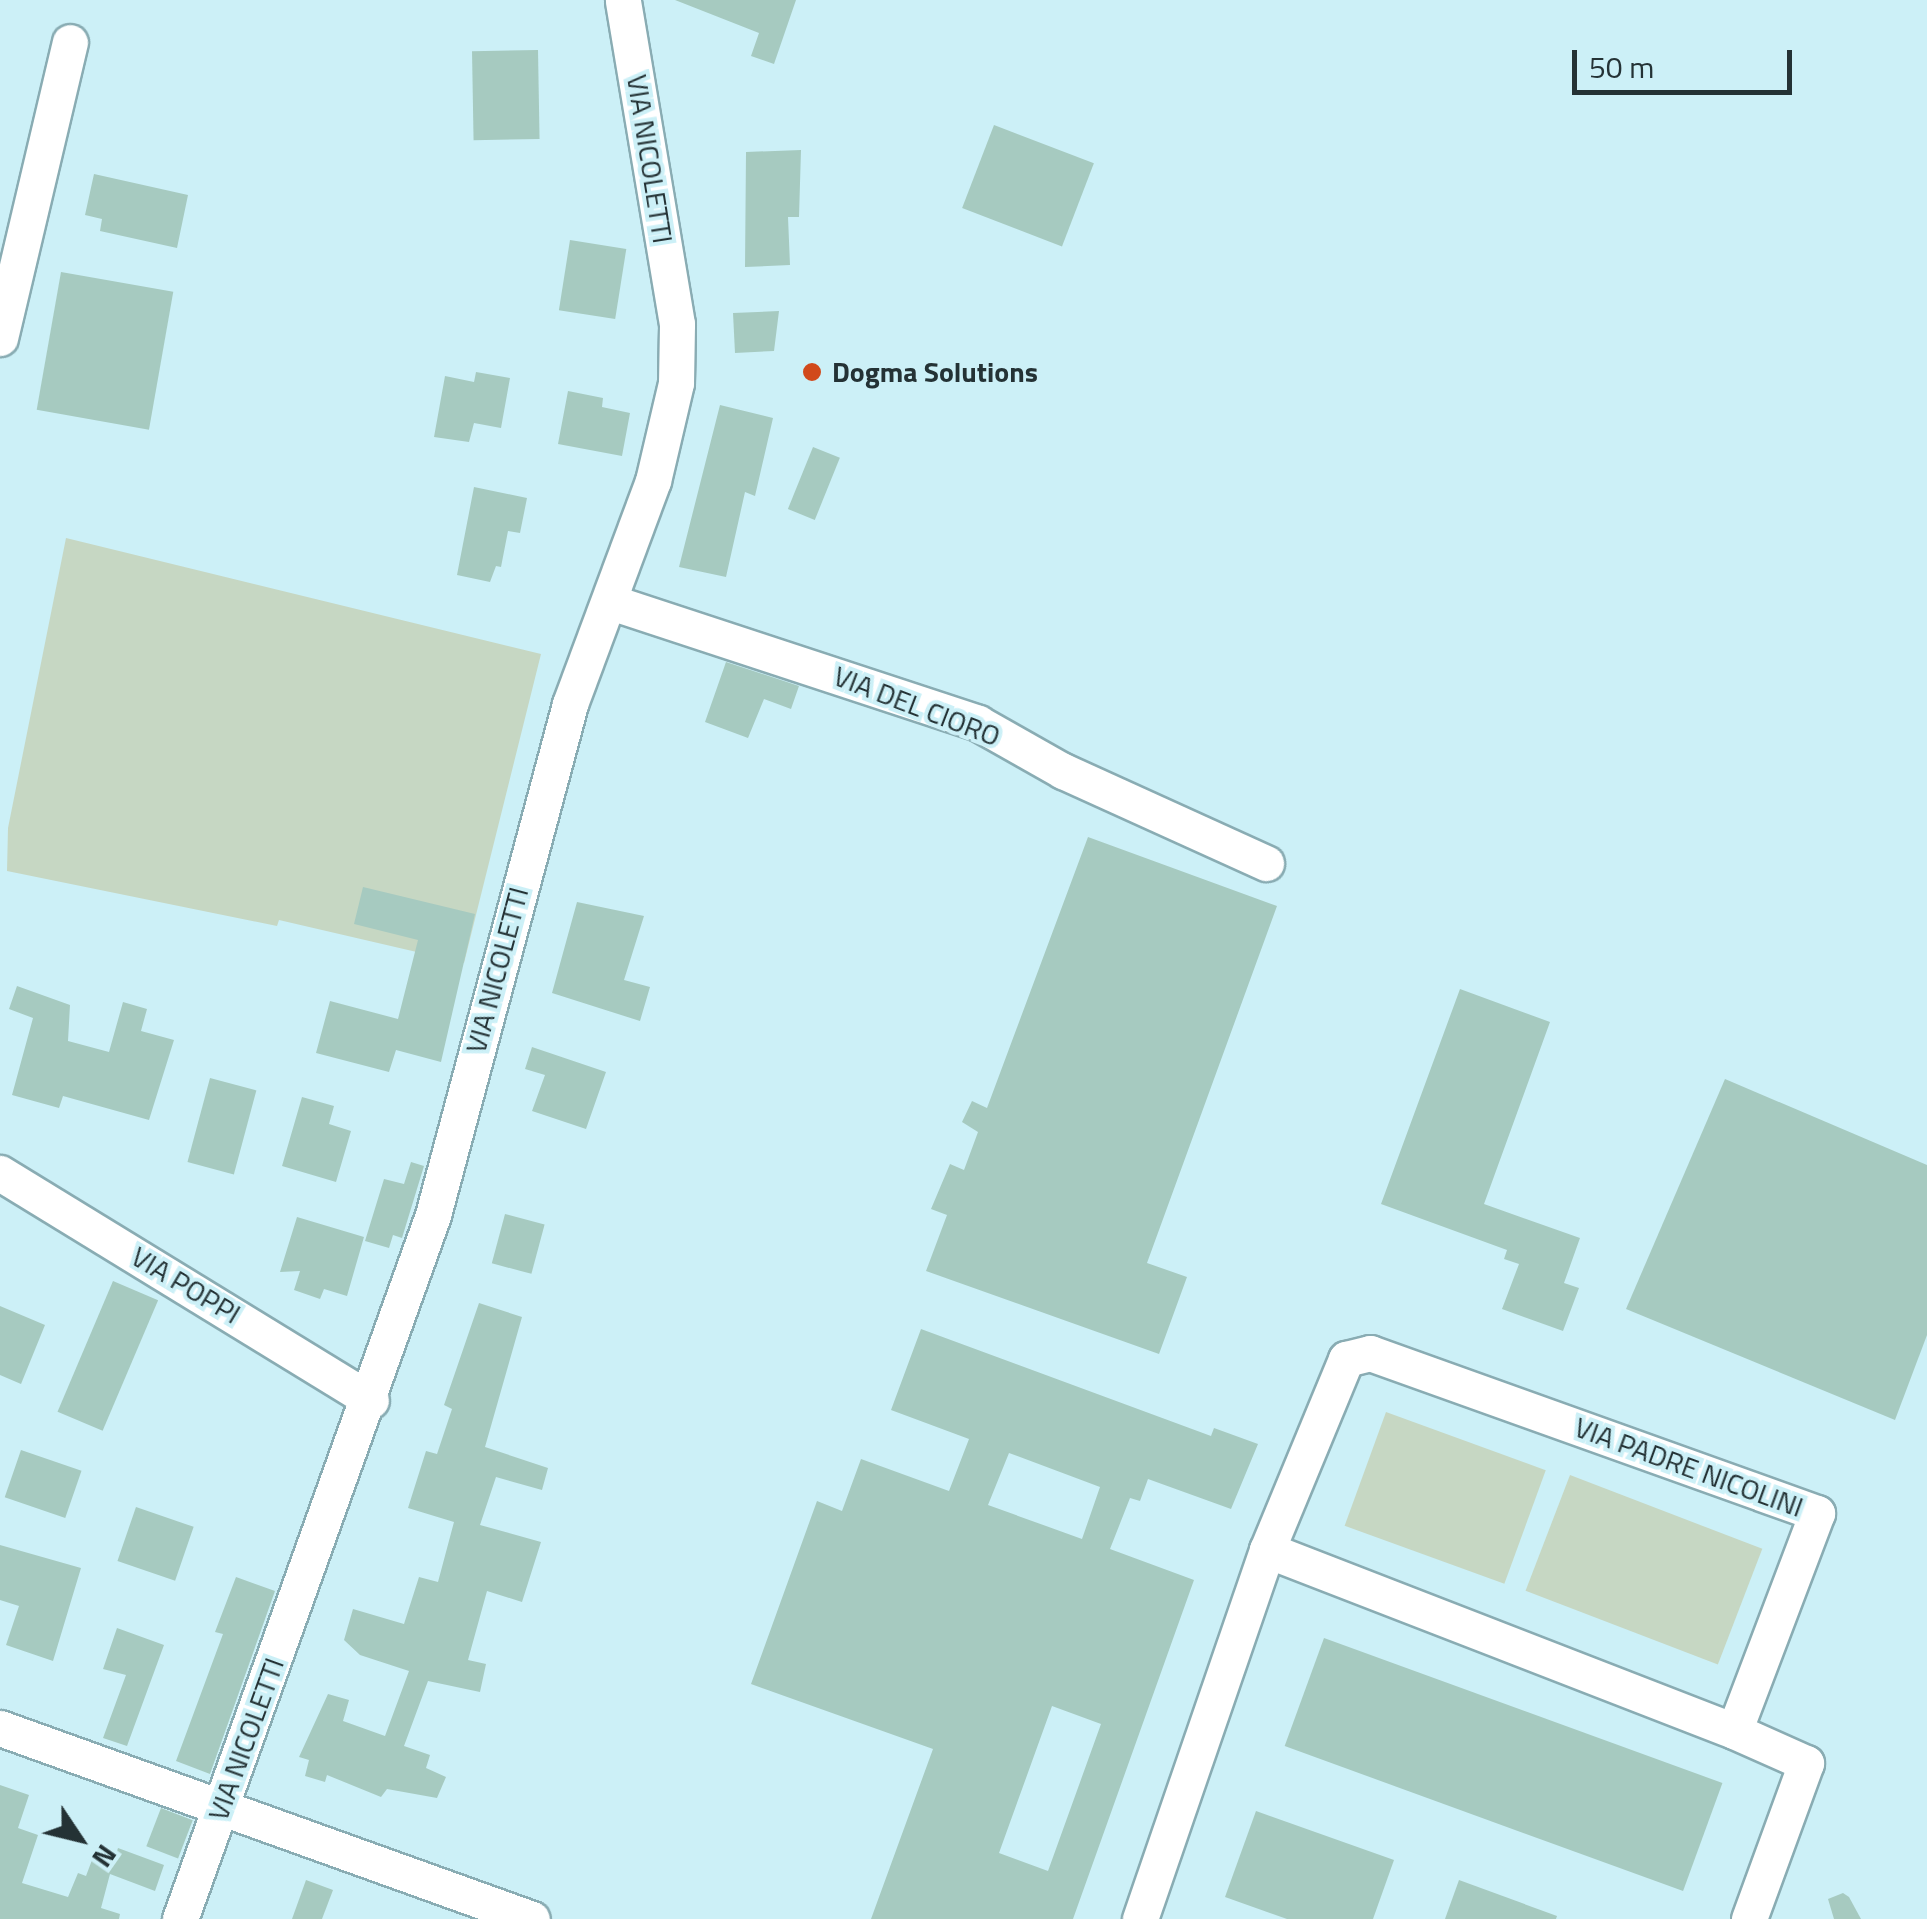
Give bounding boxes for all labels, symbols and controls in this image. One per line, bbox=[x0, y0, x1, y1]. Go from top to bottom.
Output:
scale bar bbox=[1577, 30, 1797, 92]
text: 50 m bbox=[1589, 44, 1654, 90]
street label: VIA NICOLETTI bbox=[620, 72, 680, 246]
place label: Dogma Solutions bbox=[832, 355, 1038, 389]
marker: Dogma Solutions bbox=[801, 361, 823, 383]
street label: VIA DEL CIORO bbox=[829, 659, 1005, 753]
street label: VIA NICOLETTI bbox=[459, 883, 535, 1057]
street label: VIA POPPI bbox=[125, 1239, 247, 1331]
street label: VIA PADRE NICOLINI bbox=[1570, 1410, 1808, 1524]
street label: VIA NICOLETTI bbox=[201, 1653, 291, 1825]
north arrow bbox=[30, 1789, 130, 1889]
text: N bbox=[82, 1836, 128, 1877]

